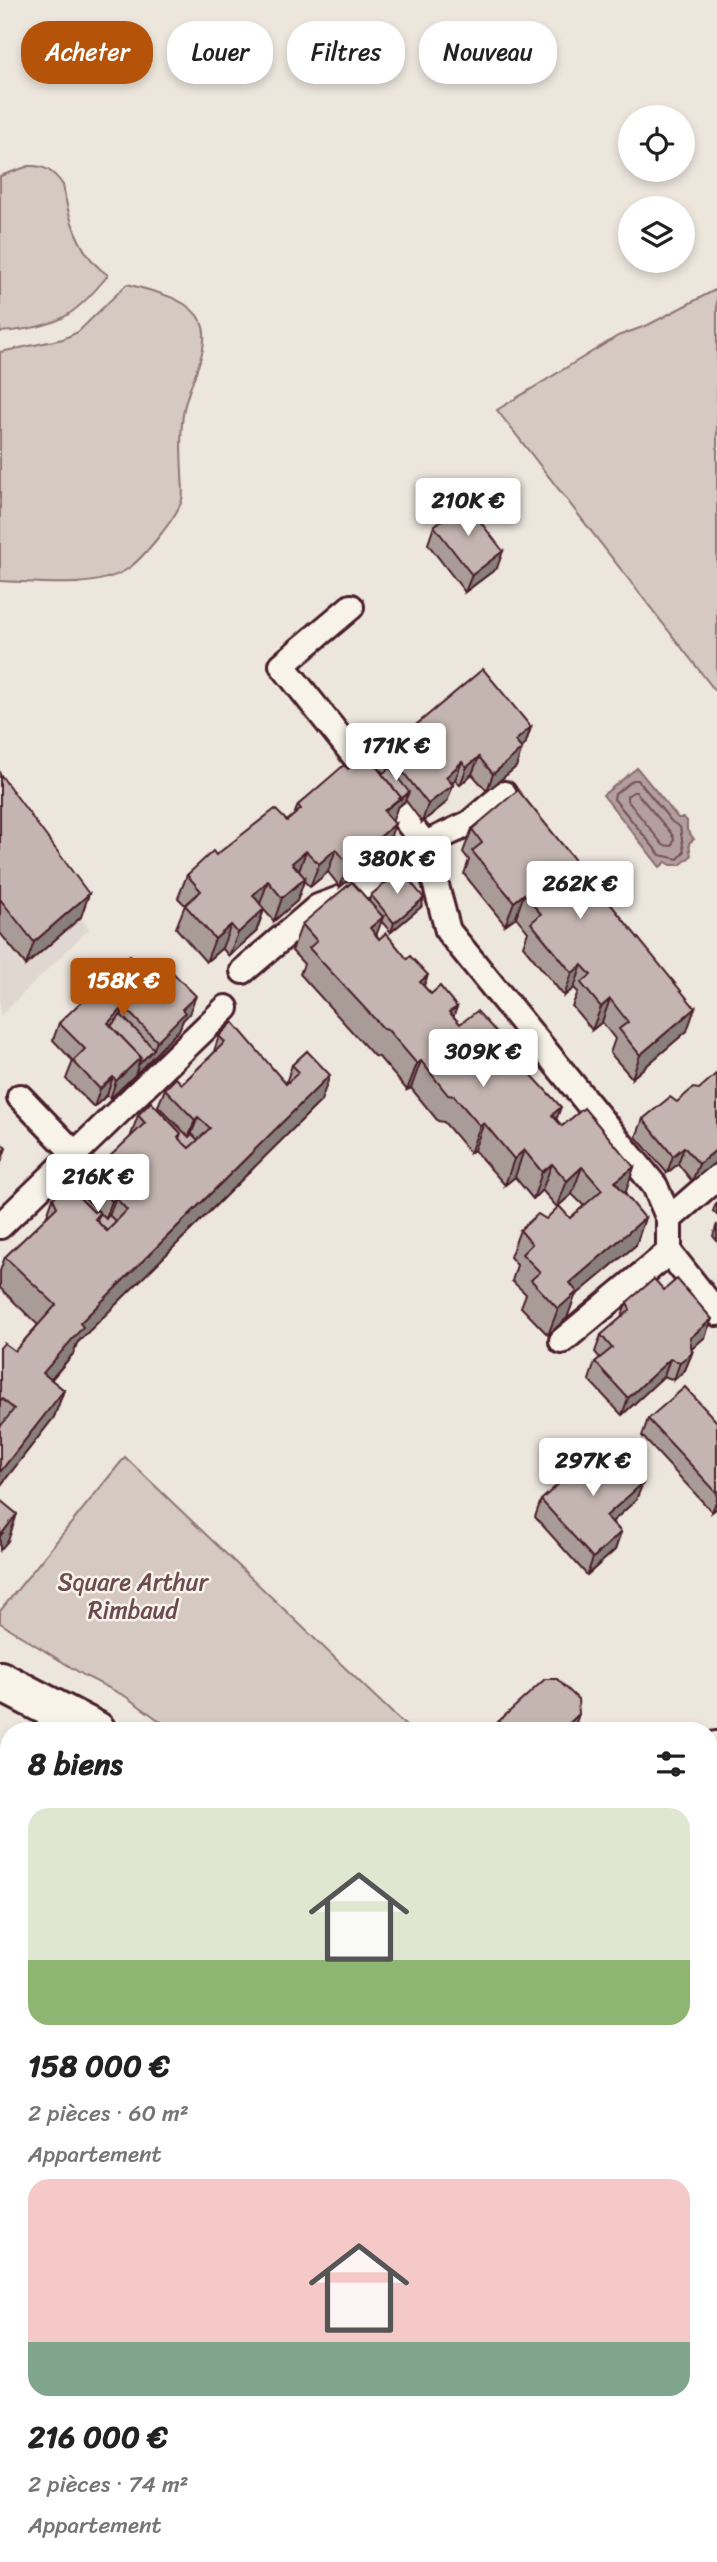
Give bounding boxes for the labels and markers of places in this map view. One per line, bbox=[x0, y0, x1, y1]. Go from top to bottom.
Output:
pin: 210K € bbox=[411, 478, 525, 538]
pin: 171K € bbox=[339, 724, 453, 783]
pin: 380K € bbox=[340, 836, 454, 896]
pin: 262K € bbox=[523, 862, 637, 921]
pin: 158K € bbox=[66, 958, 180, 1018]
pin: 309K € bbox=[426, 1030, 540, 1089]
pin: 216K € bbox=[41, 1154, 155, 1214]
pin: 297K € bbox=[536, 1438, 650, 1498]

